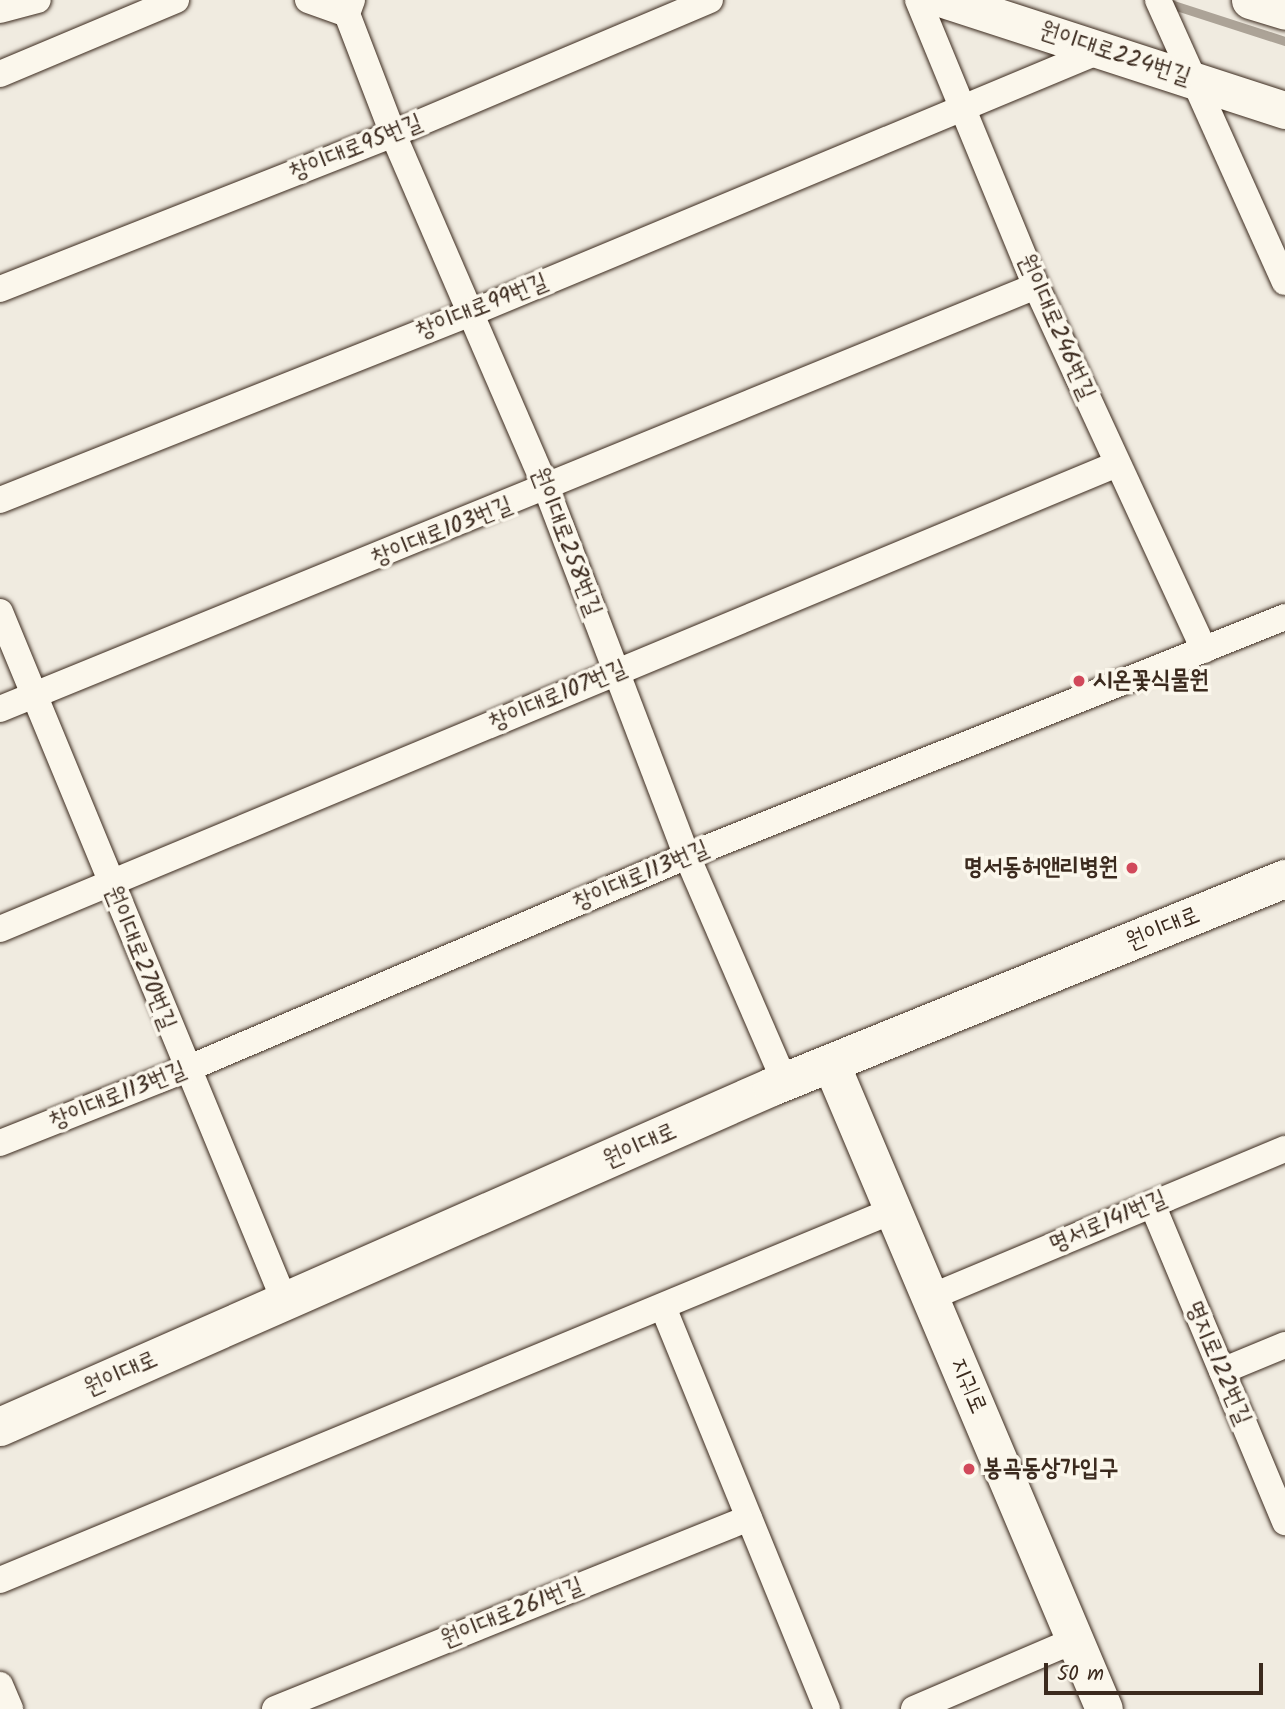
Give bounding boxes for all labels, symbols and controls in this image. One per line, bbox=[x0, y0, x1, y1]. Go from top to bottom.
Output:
street label: 원이대로224번길 bbox=[1036, 16, 1194, 92]
street label: 창이대로95번길 bbox=[285, 108, 427, 188]
street label: 원이대로246번길 bbox=[1011, 250, 1101, 404]
street label: 창이대로99번길 bbox=[412, 268, 552, 346]
street label: 원이대로258번길 bbox=[524, 463, 608, 621]
street label: 창이대로103번길 bbox=[367, 491, 517, 573]
street label: 창이대로107번길 bbox=[485, 654, 631, 738]
place label: 시온꽃식물원 bbox=[1093, 667, 1209, 695]
marker: 시온꽃식물원 bbox=[1071, 673, 1087, 689]
street label: 창이대로113번길 bbox=[569, 834, 713, 918]
place label: 명서동허앤리병원 bbox=[964, 854, 1118, 882]
marker: 명서동허앤리병원 bbox=[1124, 860, 1140, 876]
street label: 원이대로270번길 bbox=[98, 882, 182, 1034]
street label: 원이대로 bbox=[1122, 901, 1204, 957]
street label: 창이대로113번길 bbox=[46, 1056, 190, 1136]
street label: 원이대로 bbox=[599, 1117, 681, 1175]
street label: 명서로141번길 bbox=[1045, 1184, 1171, 1260]
street label: 명지로122번길 bbox=[1179, 1297, 1257, 1429]
street label: 원이대로 bbox=[80, 1345, 162, 1403]
street label: 지귀로 bbox=[943, 1354, 993, 1418]
place label: 봉곡동상가입구 bbox=[983, 1455, 1118, 1483]
marker: 봉곡동상가입구 bbox=[961, 1461, 977, 1477]
street label: 원이대로261번길 bbox=[437, 1571, 587, 1655]
scale bar bbox=[1047, 1650, 1266, 1694]
text: 50 m bbox=[1057, 1658, 1104, 1691]

